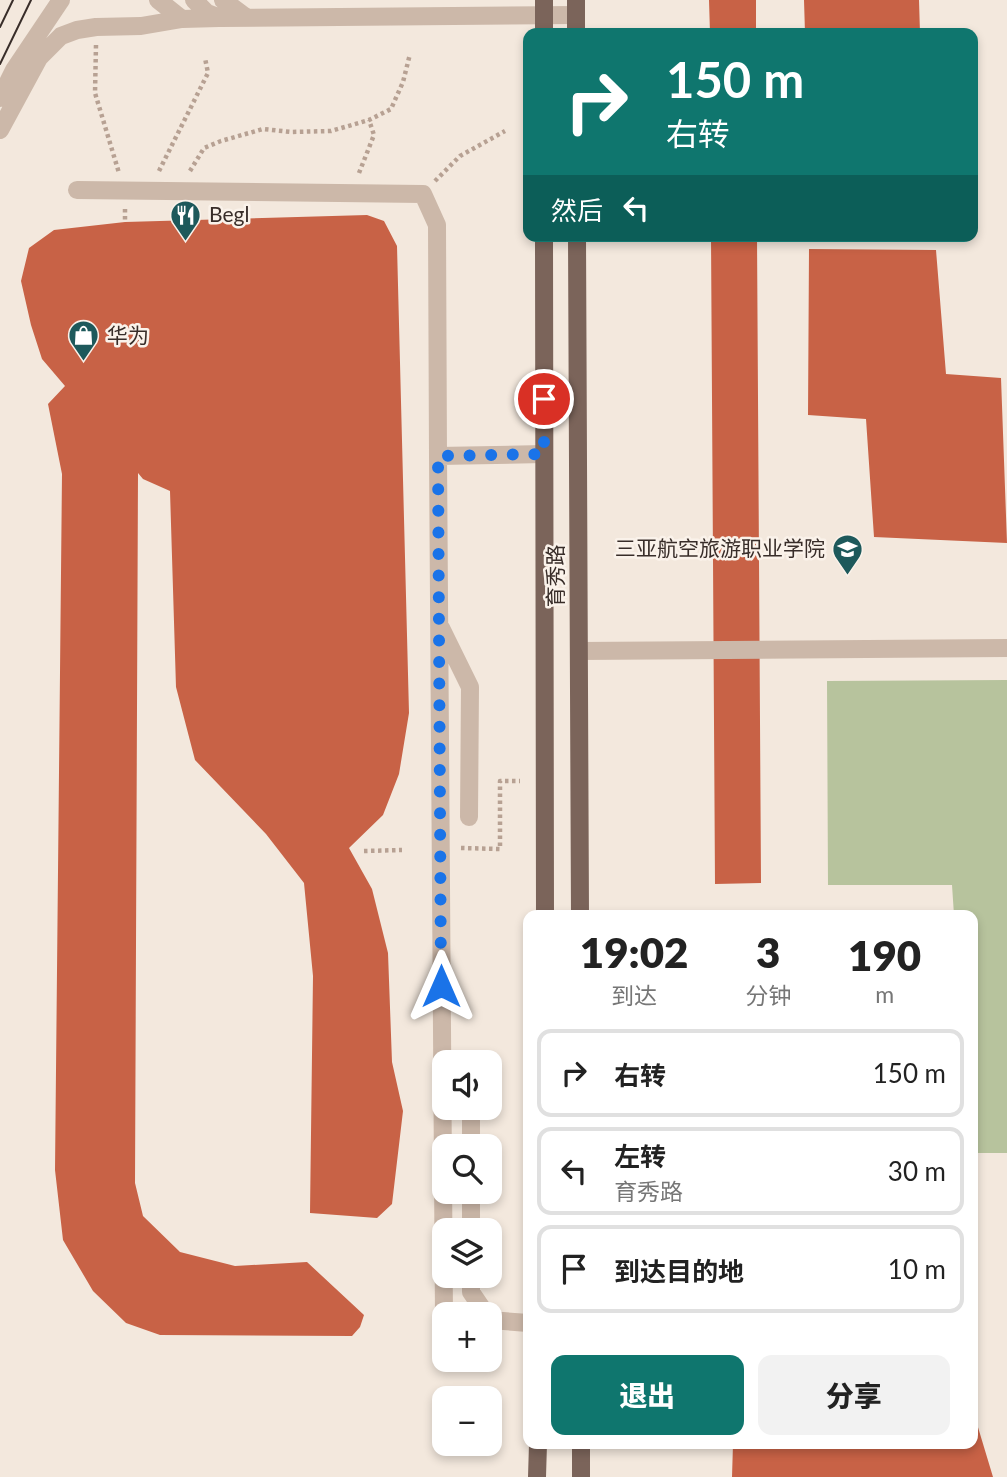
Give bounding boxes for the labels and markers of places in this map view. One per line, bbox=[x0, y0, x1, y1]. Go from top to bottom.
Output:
restaurant icon: Begl bbox=[169, 198, 203, 242]
place label: Begl bbox=[209, 201, 249, 226]
shop icon: 华为 bbox=[67, 319, 101, 363]
place label: 华为 bbox=[107, 322, 149, 347]
pin bbox=[514, 369, 574, 429]
school or university icon: 三亚航空旅游职业学院 bbox=[831, 532, 865, 576]
place label: 三亚航空旅游职业学院 bbox=[615, 535, 825, 560]

